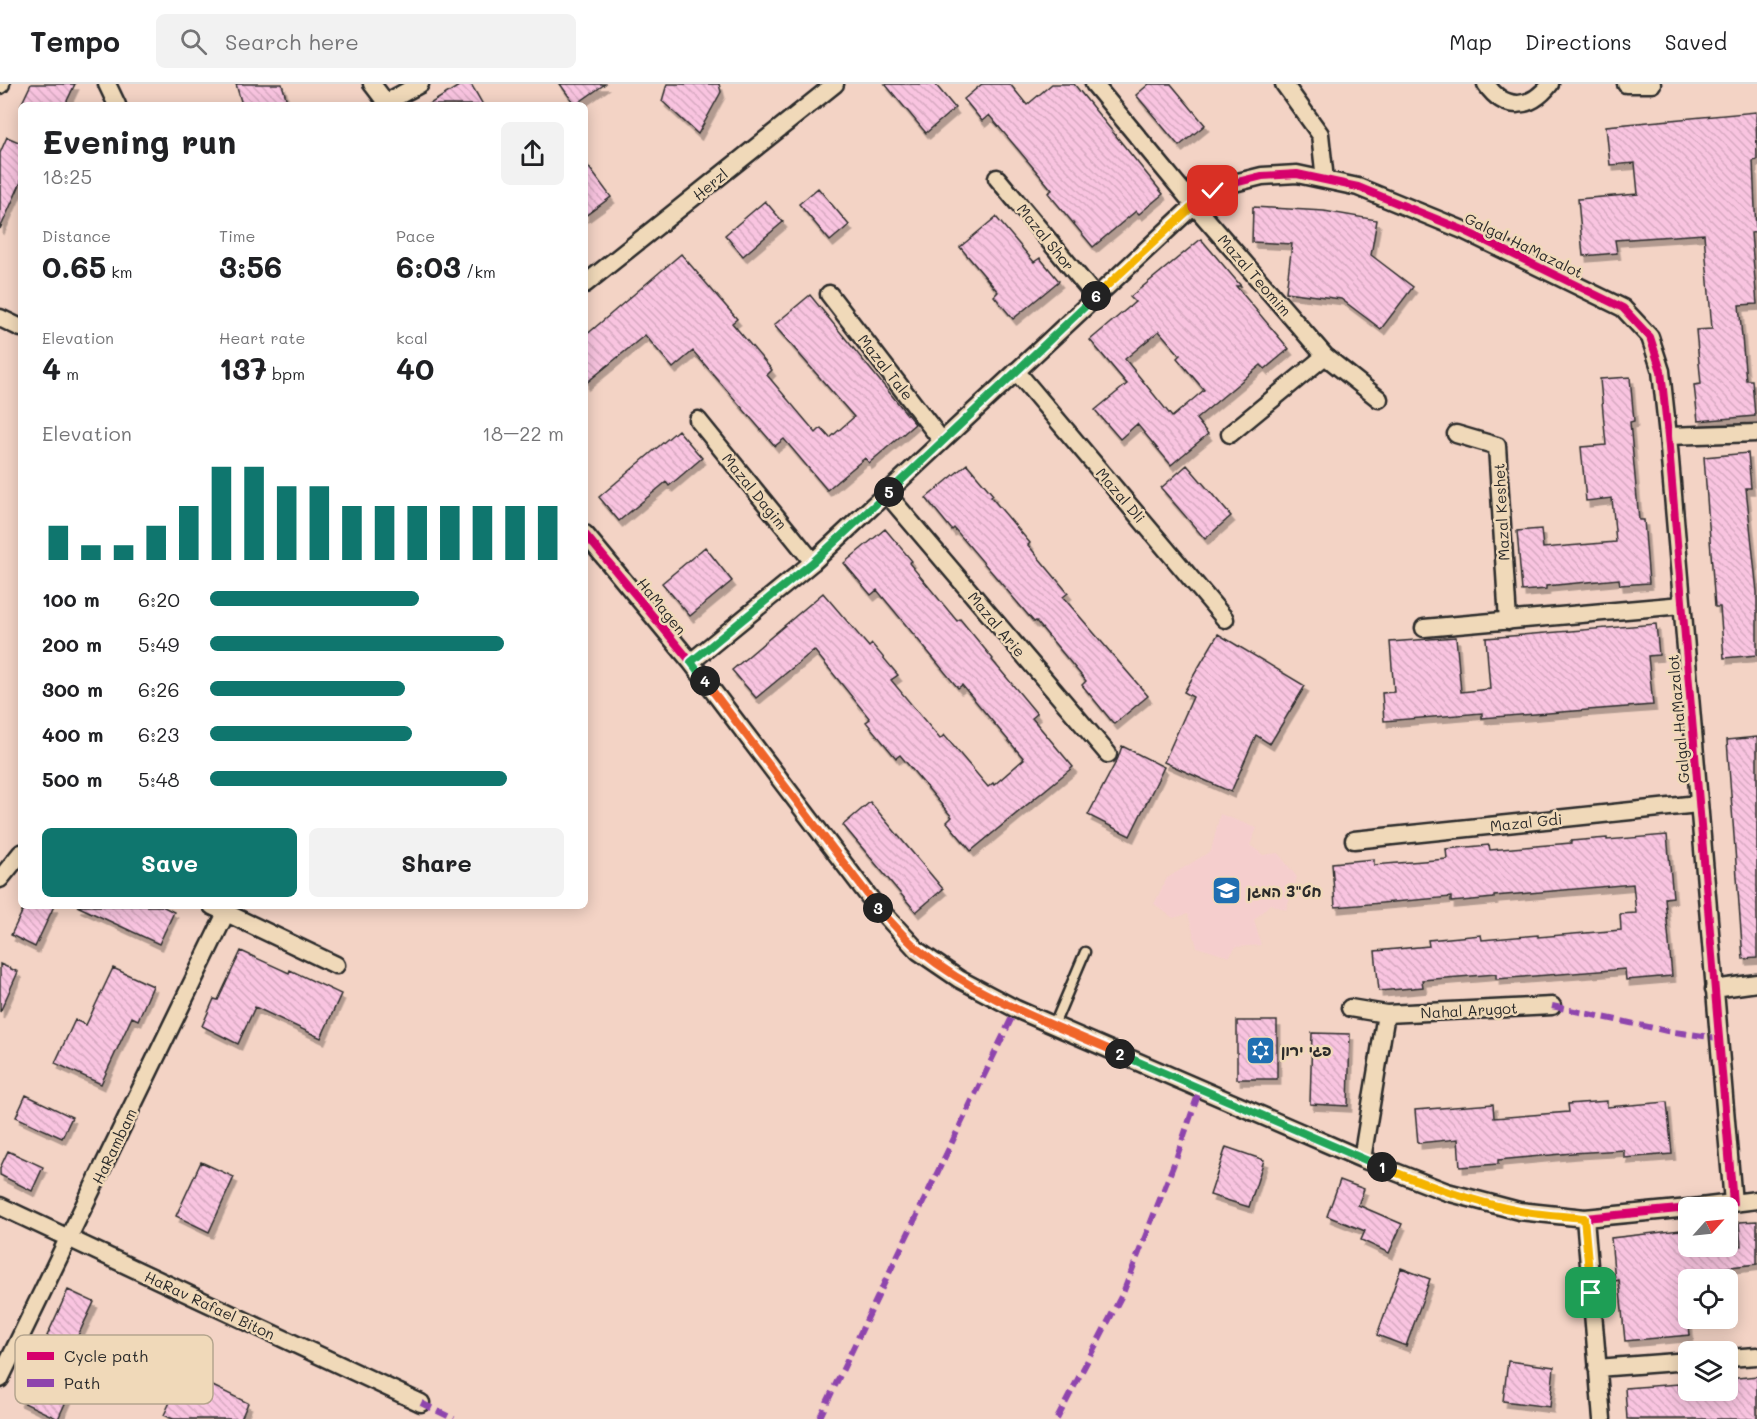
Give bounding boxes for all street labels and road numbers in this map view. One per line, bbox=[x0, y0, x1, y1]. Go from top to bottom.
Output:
street label: Herzl bbox=[688, 164, 732, 204]
street label: Mazal Shor bbox=[1013, 199, 1079, 275]
street label: Galgal HaMazalot bbox=[1462, 208, 1586, 282]
street label: Mazal Teomim bbox=[1214, 230, 1296, 320]
street label: Mazal Tale bbox=[854, 330, 918, 404]
street label: Mazal Dagim bbox=[718, 449, 792, 533]
street label: Mazal Dli bbox=[1092, 463, 1150, 527]
street label: Mazal Keshet bbox=[1488, 463, 1514, 561]
street label: HaMagen bbox=[633, 573, 691, 639]
street label: Mazal Arie bbox=[964, 587, 1030, 661]
street label: Galgal HaMazalot bbox=[1662, 654, 1694, 784]
street label: Mazal Gdi bbox=[1489, 808, 1563, 836]
street label: Nahal Arugot bbox=[1420, 997, 1518, 1023]
street label: HaRambam bbox=[87, 1105, 141, 1187]
street label: HaRav Rafael Biton bbox=[142, 1266, 278, 1344]

